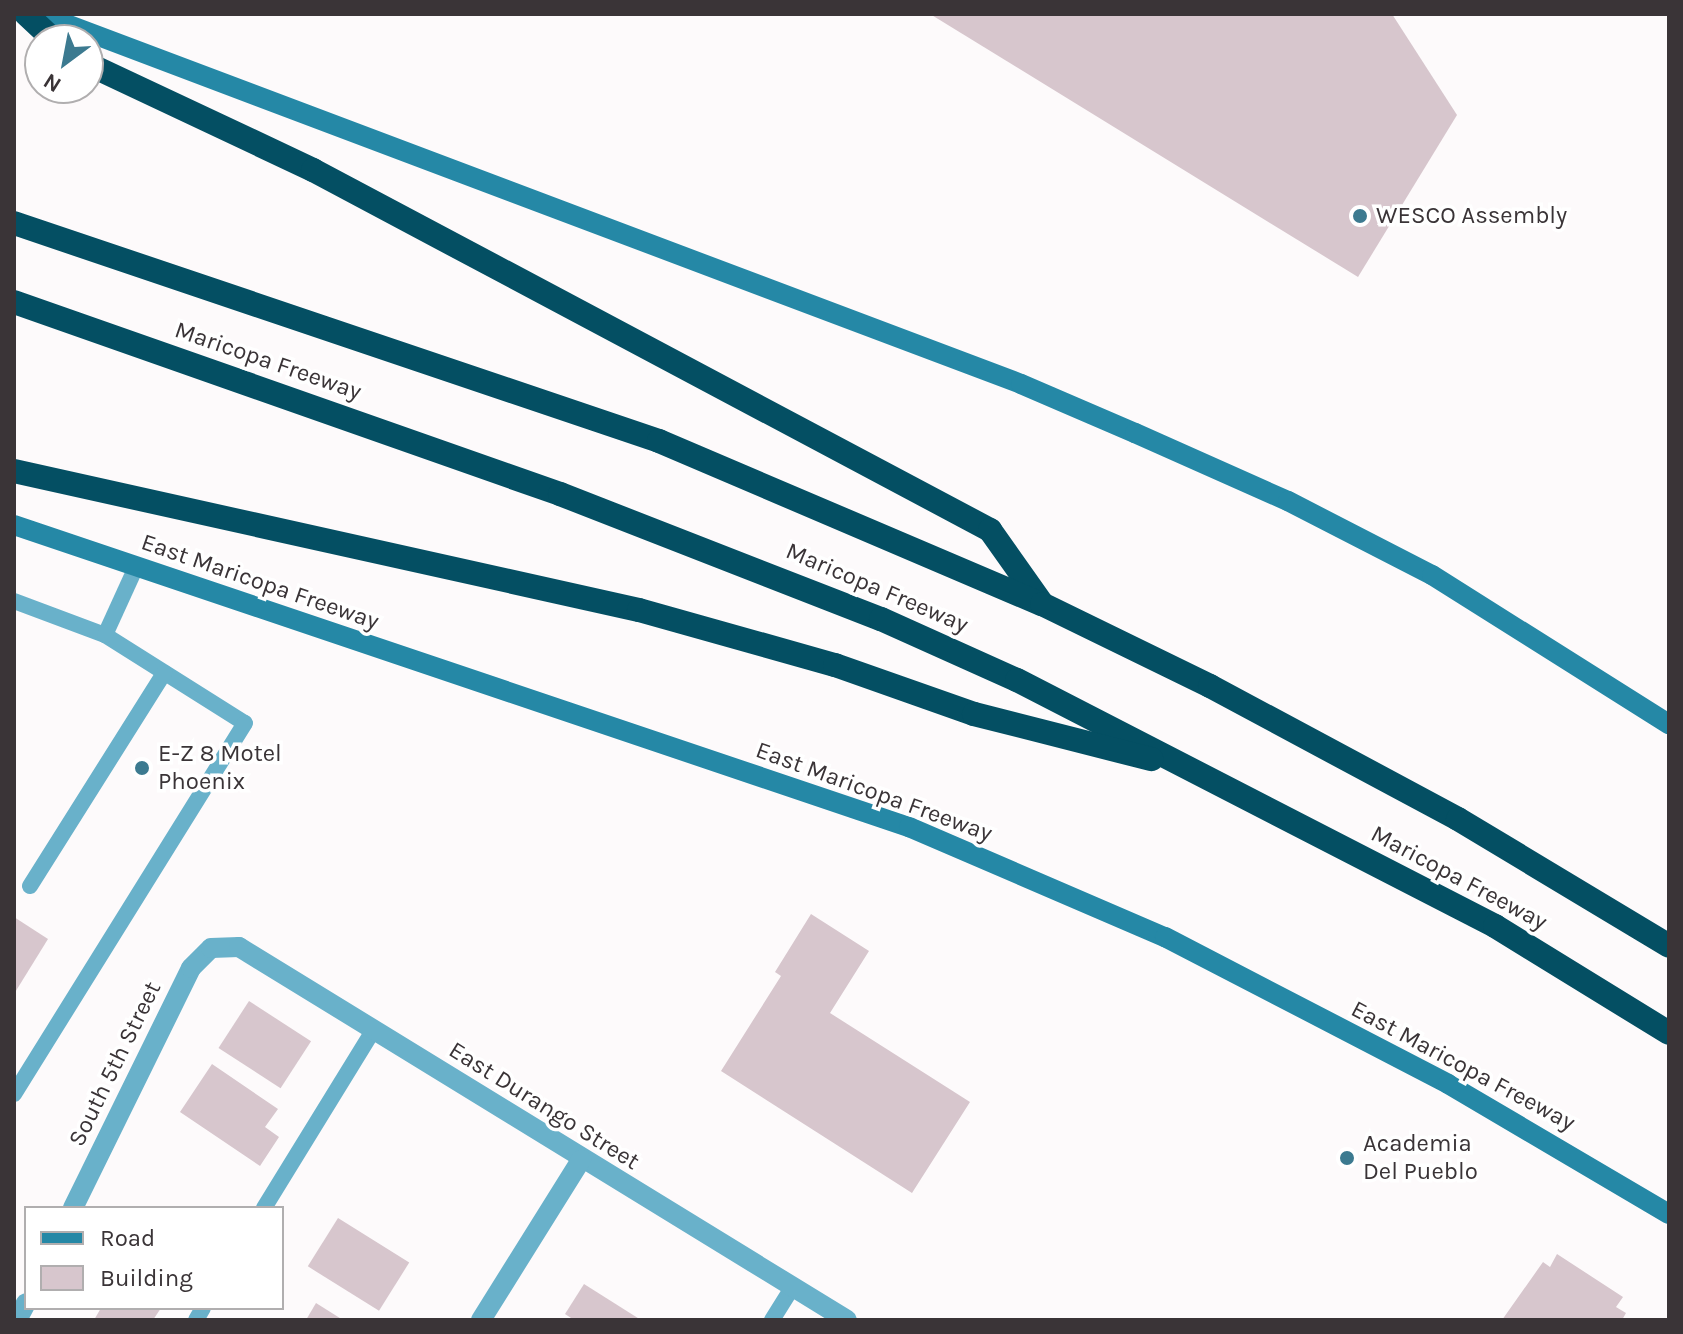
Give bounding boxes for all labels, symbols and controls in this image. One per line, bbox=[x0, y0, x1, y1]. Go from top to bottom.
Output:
north arrow bbox=[24, 24, 104, 104]
text: N bbox=[39, 67, 66, 98]
place label: WESCO Assembly bbox=[1376, 202, 1567, 230]
marker: WESCO Assembly bbox=[1351, 207, 1369, 225]
street label: Maricopa Freeway bbox=[171, 316, 365, 406]
street label: East Maricopa Freeway bbox=[137, 528, 383, 636]
street label: Maricopa Freeway bbox=[781, 537, 973, 639]
street label: East Maricopa Freeway bbox=[752, 736, 996, 848]
place label: E-Z 8 Motel Phoenix bbox=[158, 740, 282, 796]
marker: E-Z 8 Motel Phoenix bbox=[133, 759, 151, 777]
street label: Maricopa Freeway bbox=[1366, 819, 1552, 937]
street label: South 5th Street bbox=[63, 977, 167, 1151]
street label: East Maricopa Freeway bbox=[1346, 995, 1580, 1137]
street label: East Durango Street bbox=[443, 1036, 645, 1176]
place label: Academia Del Pueblo bbox=[1363, 1130, 1478, 1186]
marker: Academia Del Pueblo bbox=[1338, 1149, 1356, 1167]
legend bbox=[24, 1206, 284, 1310]
text: Road bbox=[100, 1224, 155, 1252]
text: Building bbox=[100, 1264, 193, 1292]

